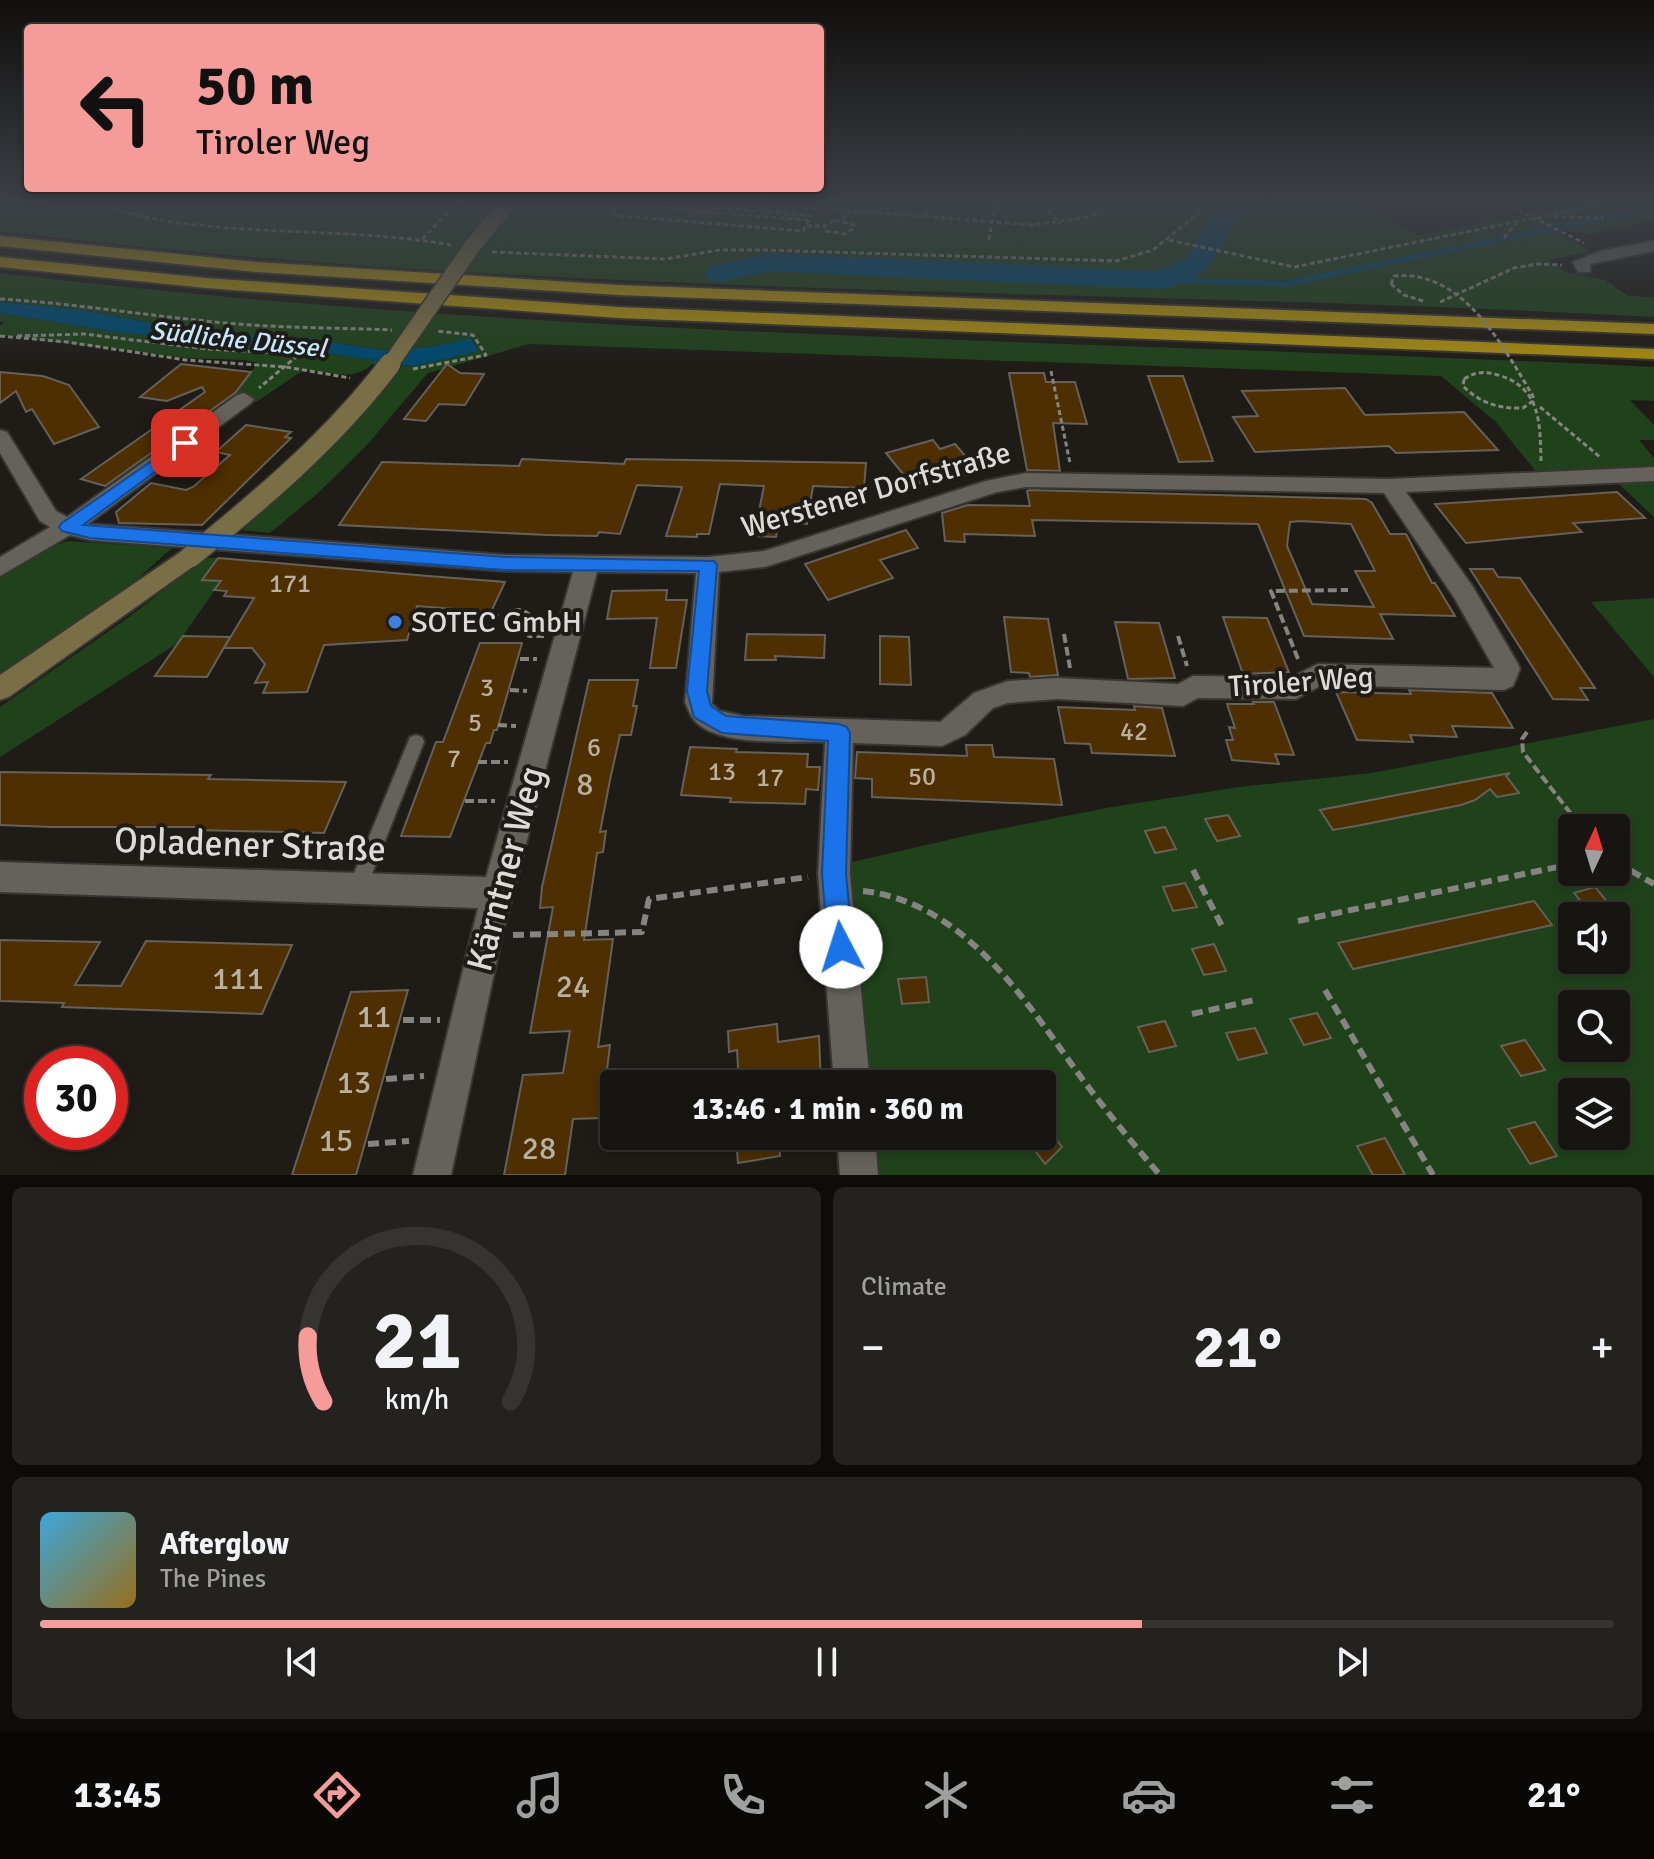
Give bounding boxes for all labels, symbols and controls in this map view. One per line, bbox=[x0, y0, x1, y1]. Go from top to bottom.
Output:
text: 50 m bbox=[196, 51, 314, 120]
icon: left bbox=[64, 56, 168, 160]
text: Tiroler Weg bbox=[196, 120, 370, 165]
water label: Südliche Düssel bbox=[148, 315, 330, 365]
pin bbox=[151, 409, 219, 477]
icon: arrive bbox=[163, 421, 207, 465]
street label: Werstener Dorfstraße bbox=[737, 434, 1015, 546]
house number: 171 bbox=[269, 568, 311, 600]
place label: SOTEC GmbH bbox=[411, 604, 582, 641]
marker: SOTEC GmbH bbox=[386, 613, 404, 631]
street label: Tiroler Weg bbox=[1227, 658, 1375, 706]
house number: 3 bbox=[480, 672, 494, 704]
house number: 5 bbox=[468, 707, 482, 739]
house number: 42 bbox=[1120, 716, 1148, 748]
house number: 6 bbox=[587, 732, 601, 764]
house number: 7 bbox=[447, 743, 461, 775]
house number: 13 bbox=[708, 756, 736, 788]
house number: 50 bbox=[908, 761, 936, 793]
street label: Kärntner Weg bbox=[457, 762, 555, 976]
house number: 17 bbox=[756, 762, 784, 794]
house number: 8 bbox=[576, 765, 594, 804]
north arrow bbox=[1558, 814, 1630, 886]
map controls bbox=[1558, 814, 1630, 1150]
street label: Opladener Straße bbox=[113, 818, 387, 872]
button: sound bbox=[1558, 902, 1630, 974]
position arrow bbox=[799, 905, 883, 989]
house number: 111 bbox=[212, 959, 264, 998]
house number: 24 bbox=[556, 967, 590, 1006]
button: search bbox=[1558, 990, 1630, 1062]
house number: 11 bbox=[357, 997, 391, 1036]
speed limit sign: 30 bbox=[24, 1046, 128, 1150]
house number: 13 bbox=[337, 1063, 371, 1102]
button: layers bbox=[1558, 1078, 1630, 1150]
text: 13:46 · 1 min · 360 m bbox=[692, 1091, 964, 1128]
house number: 15 bbox=[319, 1121, 353, 1160]
house number: 28 bbox=[522, 1129, 556, 1168]
text: Climate bbox=[861, 1271, 947, 1303]
text: 21 bbox=[372, 1290, 461, 1392]
text: 21° bbox=[1193, 1311, 1282, 1385]
text: − bbox=[861, 1321, 885, 1375]
text: + bbox=[1590, 1321, 1614, 1375]
text: km/h bbox=[384, 1382, 449, 1417]
text: Afterglow bbox=[160, 1526, 289, 1563]
text: The Pines bbox=[160, 1563, 266, 1595]
icon: previous bbox=[280, 1640, 324, 1684]
icon: pause bbox=[805, 1640, 849, 1684]
icon: next bbox=[1330, 1640, 1374, 1684]
icon: directions bbox=[309, 1767, 365, 1823]
icon: music bbox=[512, 1767, 568, 1823]
icon: phone bbox=[715, 1767, 771, 1823]
icon: climate bbox=[918, 1767, 974, 1823]
icon: car bbox=[1121, 1767, 1177, 1823]
icon: filters bbox=[1324, 1767, 1380, 1823]
text: 13:45 bbox=[74, 1773, 162, 1818]
text: 21° bbox=[1527, 1773, 1580, 1818]

